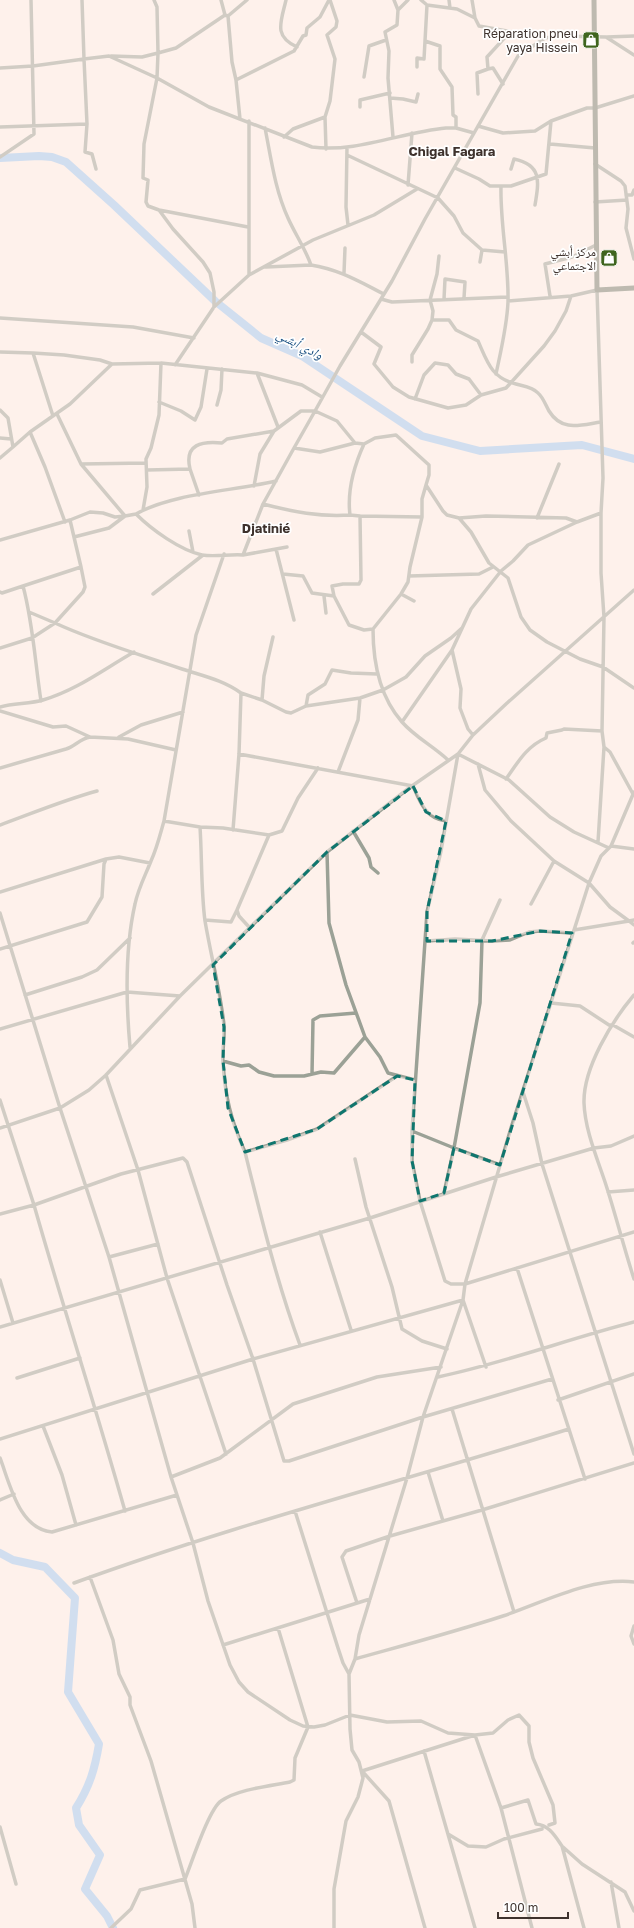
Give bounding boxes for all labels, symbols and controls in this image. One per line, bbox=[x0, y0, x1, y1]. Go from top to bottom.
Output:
place label: Réparation pneu yaya Hissein bbox=[483, 26, 578, 55]
shop icon: Réparation pneu yaya Hissein bbox=[581, 30, 601, 50]
district label: Chigal Fagara bbox=[409, 143, 496, 159]
place label: مركز أبشي الاجتماعي bbox=[550, 244, 596, 276]
shop icon: مركز أبشي الاجتماعي bbox=[599, 248, 619, 268]
water label: وادي أبشي bbox=[273, 326, 326, 365]
district label: Djatinié bbox=[242, 520, 290, 536]
scale bar bbox=[498, 1894, 568, 1920]
text: 100 m bbox=[504, 1900, 538, 1915]

